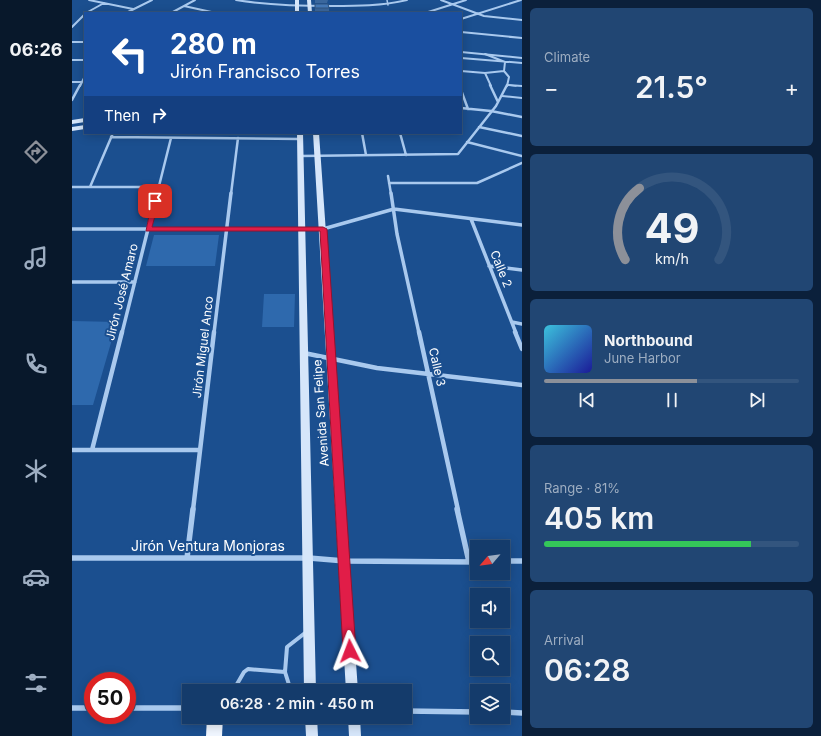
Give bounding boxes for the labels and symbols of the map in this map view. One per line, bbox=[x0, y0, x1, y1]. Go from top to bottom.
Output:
pin bbox=[138, 184, 172, 218]
street label: Jirón José Amaro bbox=[102, 242, 141, 342]
street label: Calle 2 bbox=[487, 248, 516, 290]
street label: Jirón Miguel Anco bbox=[189, 295, 216, 399]
street label: Calle 3 bbox=[426, 346, 449, 388]
street label: Avenida San Felipe bbox=[309, 359, 332, 467]
street label: Jirón Ventura Monjoras bbox=[131, 537, 285, 554]
north arrow bbox=[470, 540, 510, 580]
position arrow bbox=[329, 630, 371, 672]
speed limit sign: 50 bbox=[84, 672, 136, 724]

